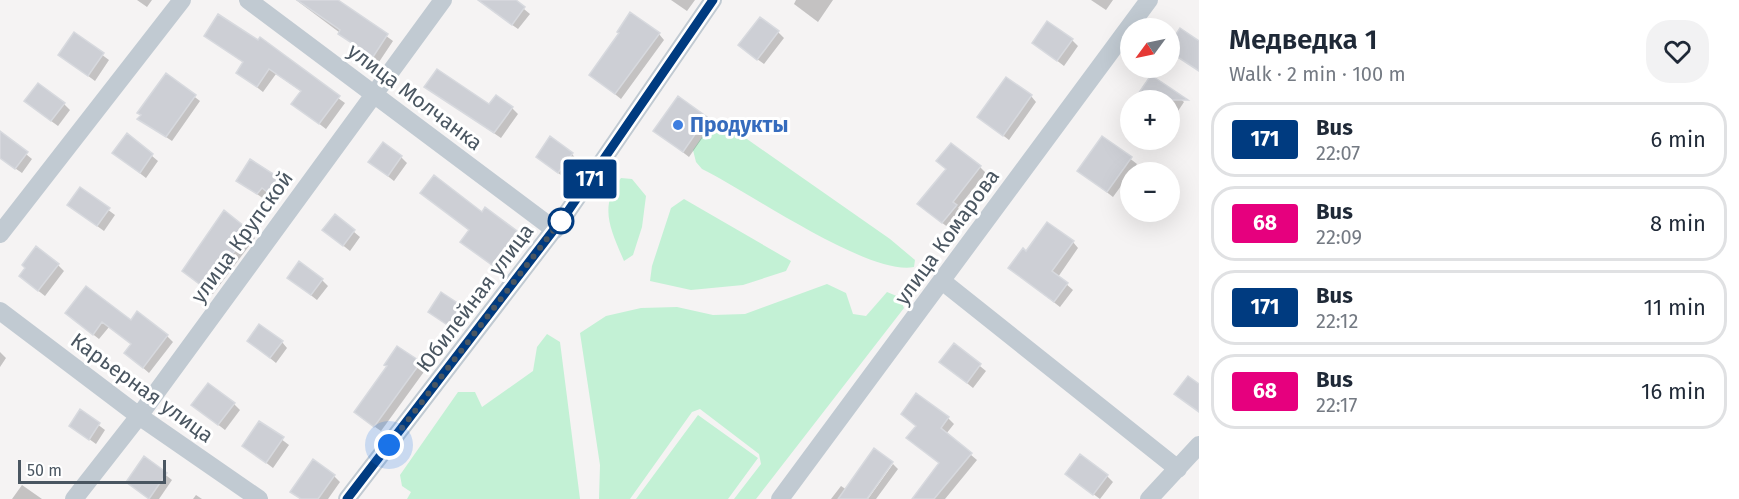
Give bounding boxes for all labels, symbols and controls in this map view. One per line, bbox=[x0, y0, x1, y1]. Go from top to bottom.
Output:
north arrow bbox=[1120, 18, 1180, 78]
map controls bbox=[1120, 18, 1180, 222]
button: heart bbox=[1646, 20, 1709, 83]
text: Медведка 1 bbox=[1229, 23, 1377, 56]
street label: улица Молчанка bbox=[342, 38, 488, 156]
text: Walk · 2 min · 100 m bbox=[1229, 62, 1406, 86]
button: + bbox=[1120, 90, 1180, 150]
place label: Продукты bbox=[690, 112, 788, 138]
text: Bus bbox=[1316, 114, 1353, 141]
marker: Продукты bbox=[671, 118, 685, 132]
text: 171 bbox=[1250, 126, 1280, 152]
text: 6 min bbox=[1650, 126, 1706, 153]
text: 22:07 bbox=[1316, 141, 1360, 165]
line badge: 171 bbox=[556, 160, 624, 198]
button: − bbox=[1120, 162, 1180, 222]
street label: улица Комарова bbox=[889, 164, 1005, 310]
street label: улица Крупской bbox=[185, 166, 299, 308]
text: 171 bbox=[575, 166, 605, 192]
text: Bus bbox=[1316, 198, 1353, 225]
unlabelled marker bbox=[548, 208, 574, 234]
text: 68 bbox=[1253, 210, 1277, 236]
text: 8 min bbox=[1650, 210, 1706, 237]
street label: Юбилейная улица bbox=[411, 219, 539, 377]
text: 22:09 bbox=[1316, 225, 1362, 249]
text: Bus bbox=[1316, 282, 1353, 309]
text: 171 bbox=[1250, 294, 1280, 320]
text: 11 min bbox=[1643, 294, 1706, 321]
text: 22:12 bbox=[1316, 309, 1358, 333]
street label: Карьерная улица bbox=[65, 327, 219, 449]
text: Bus bbox=[1316, 366, 1353, 393]
text: 68 bbox=[1253, 378, 1277, 404]
text: 16 min bbox=[1641, 378, 1706, 405]
text: 22:17 bbox=[1316, 393, 1357, 417]
your location bbox=[374, 430, 404, 460]
scale bar bbox=[18, 457, 166, 484]
text: 50 m bbox=[27, 461, 62, 480]

